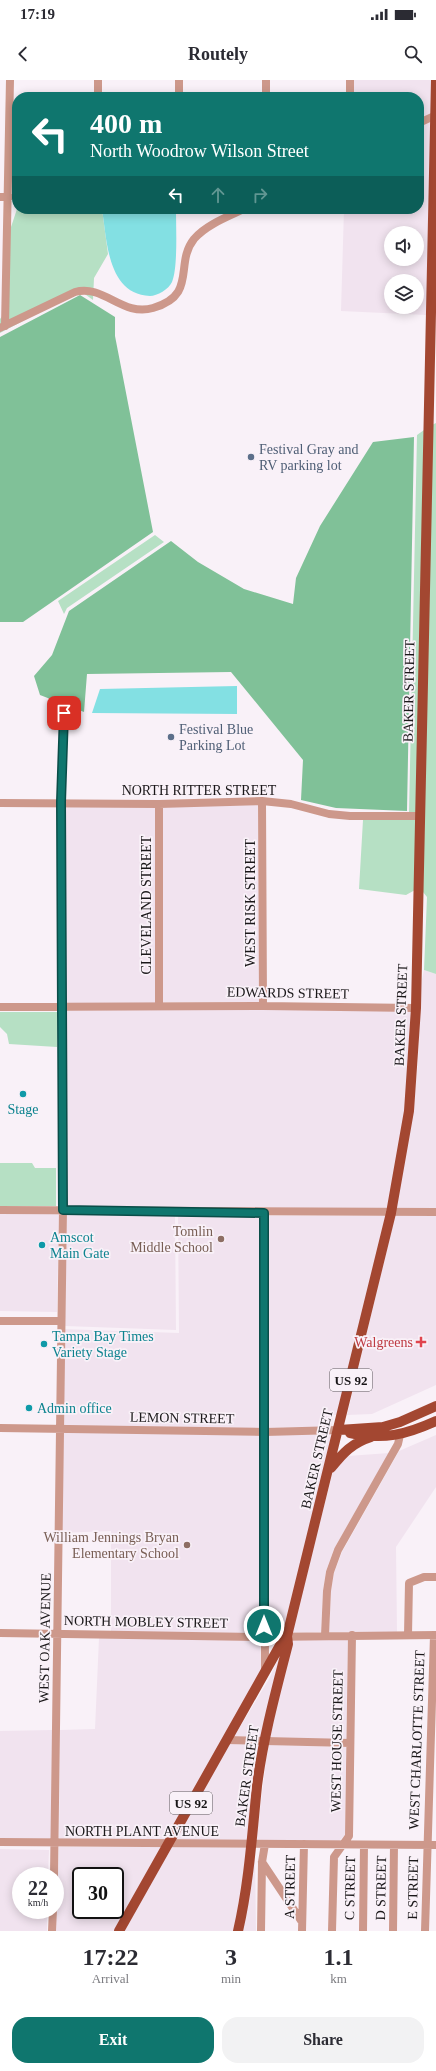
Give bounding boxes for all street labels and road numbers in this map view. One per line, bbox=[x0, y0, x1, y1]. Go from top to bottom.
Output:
street label: BAKER STREET bbox=[401, 639, 417, 742]
street label: NORTH RITTER STREET bbox=[122, 783, 277, 798]
street label: CLEVELAND STREET bbox=[139, 835, 154, 974]
street label: WEST RISK STREET bbox=[243, 839, 258, 967]
street label: BAKER STREET bbox=[392, 963, 410, 1066]
street label: EDWARDS STREET bbox=[227, 984, 350, 1002]
road number: US 92 bbox=[330, 1369, 372, 1391]
street label: BAKER STREET bbox=[298, 1407, 336, 1511]
street label: LEMON STREET bbox=[130, 1410, 235, 1426]
street label: WEST OAK AVENUE bbox=[36, 1573, 54, 1703]
street label: NORTH MOBLEY STREET bbox=[64, 1613, 229, 1631]
street label: WEST CHARLOTTE STREET bbox=[406, 1650, 428, 1830]
street label: WEST HOUSE STREET bbox=[328, 1669, 346, 1813]
street label: BAKER STREET bbox=[232, 1724, 262, 1828]
road number: US 92 bbox=[170, 1792, 212, 1814]
street label: NORTH PLANT AVENUE bbox=[65, 1824, 219, 1839]
street label: A STREET bbox=[282, 1854, 298, 1919]
street label: C STREET bbox=[342, 1855, 358, 1920]
street label: D STREET bbox=[373, 1855, 389, 1921]
street label: E STREET bbox=[405, 1856, 421, 1920]

